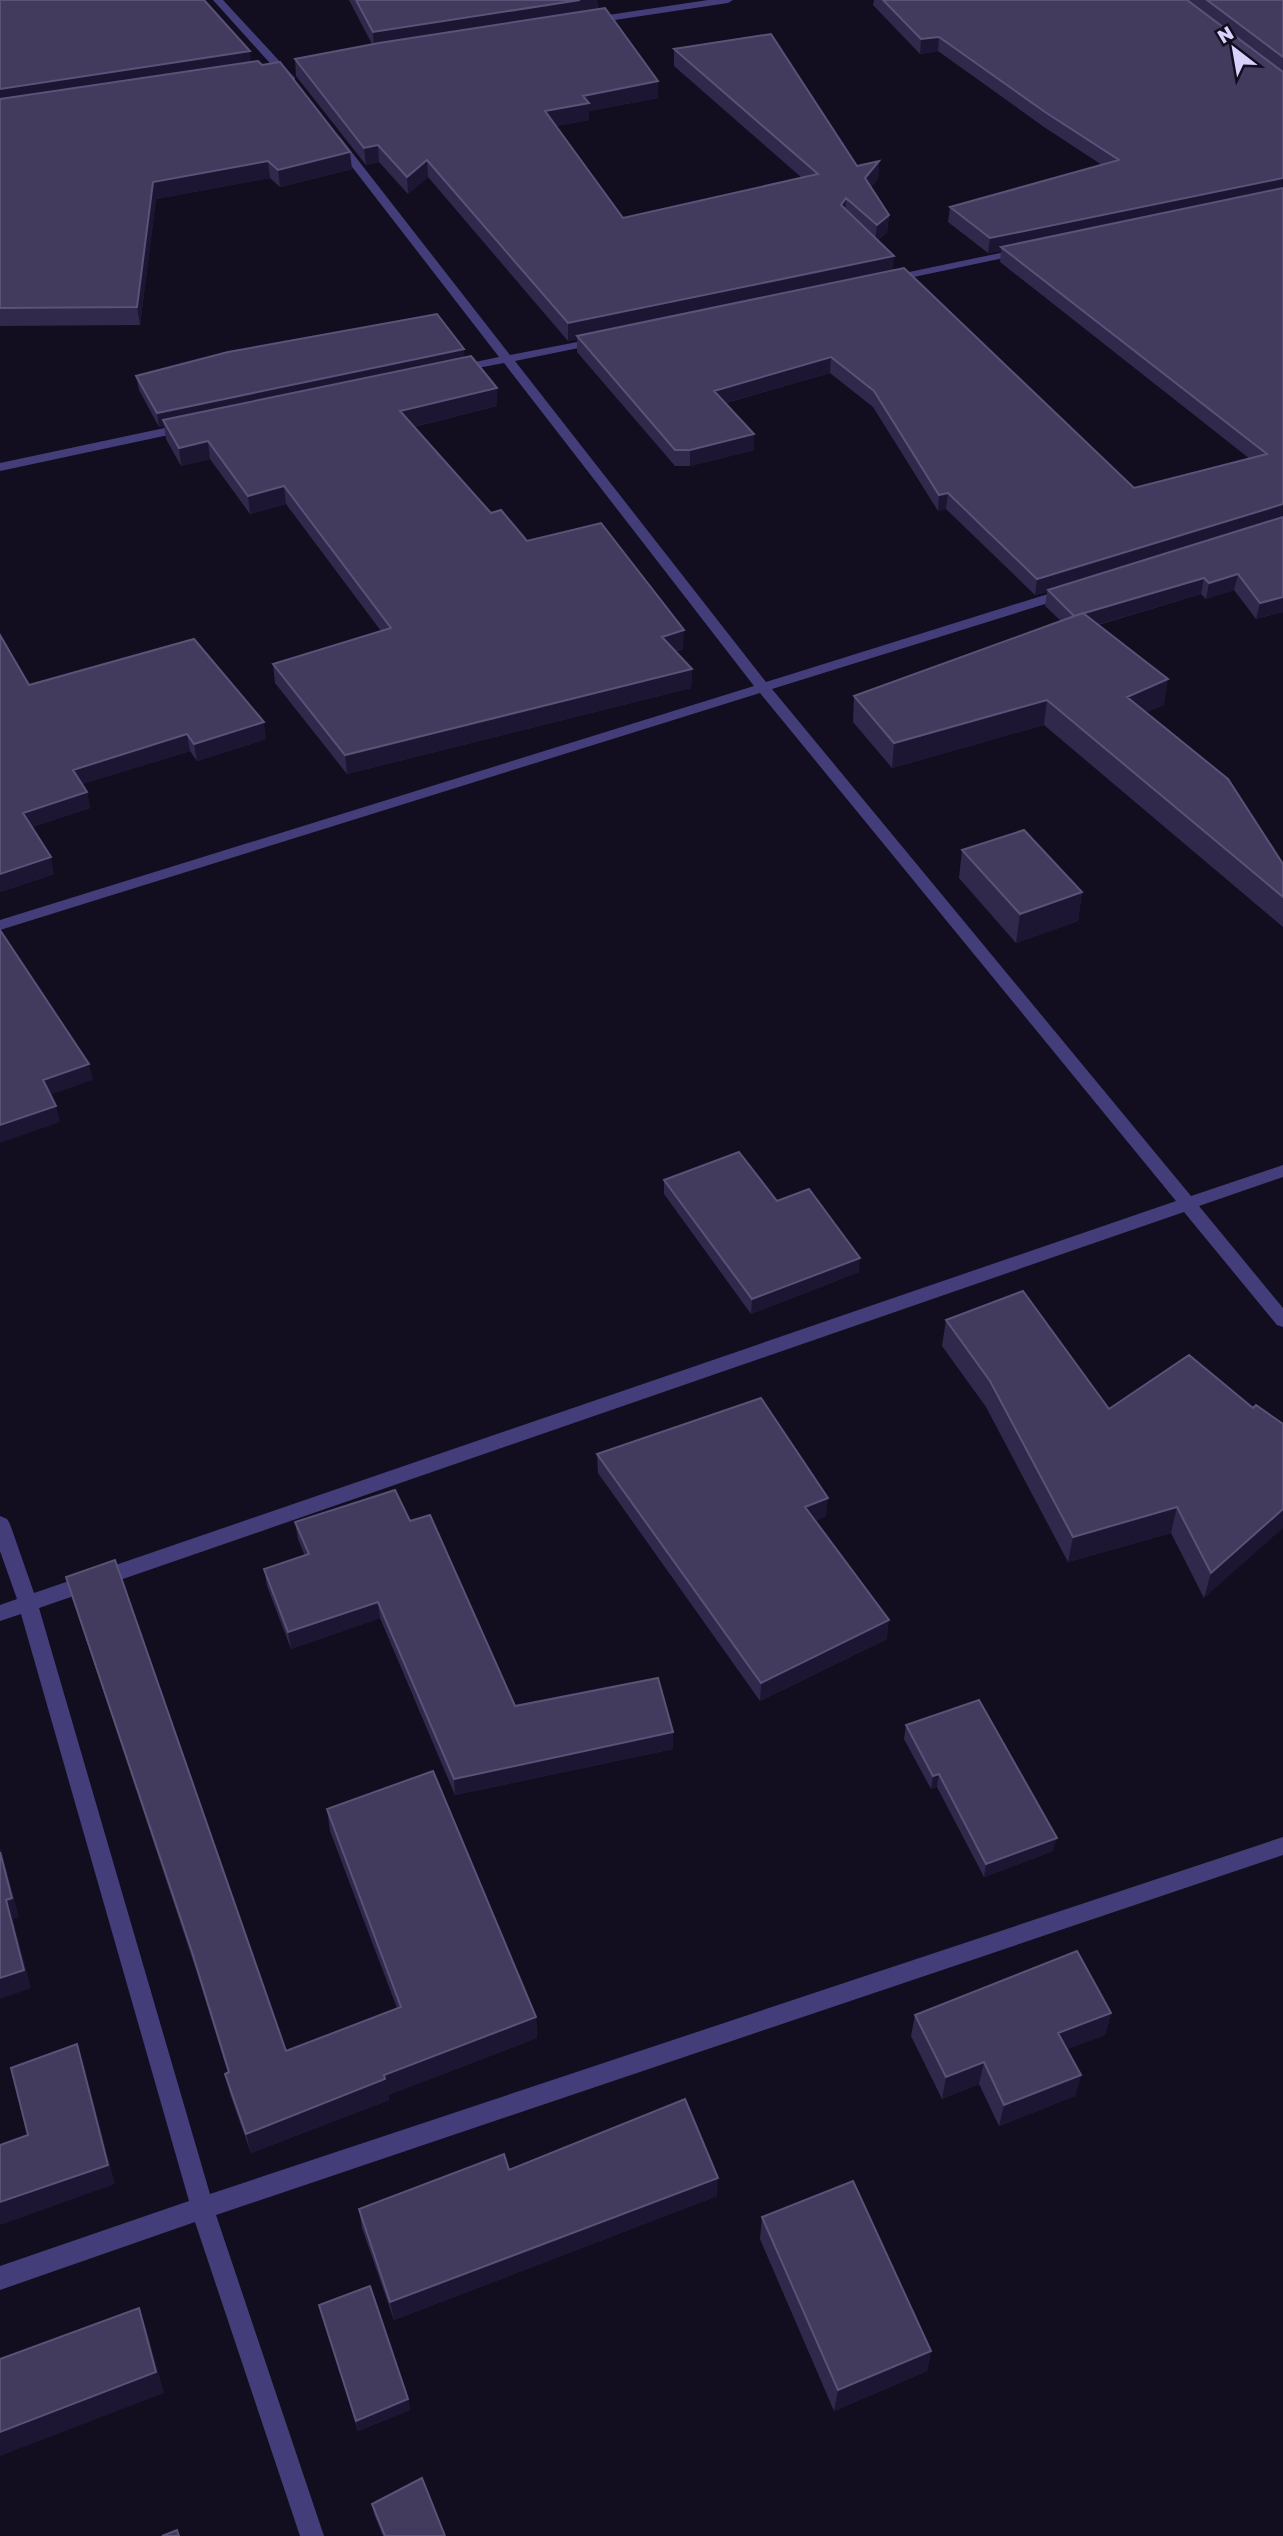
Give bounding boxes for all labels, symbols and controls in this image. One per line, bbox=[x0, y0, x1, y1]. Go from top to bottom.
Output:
north arrow bbox=[1199, 14, 1269, 84]
text: N bbox=[1213, 20, 1237, 48]

